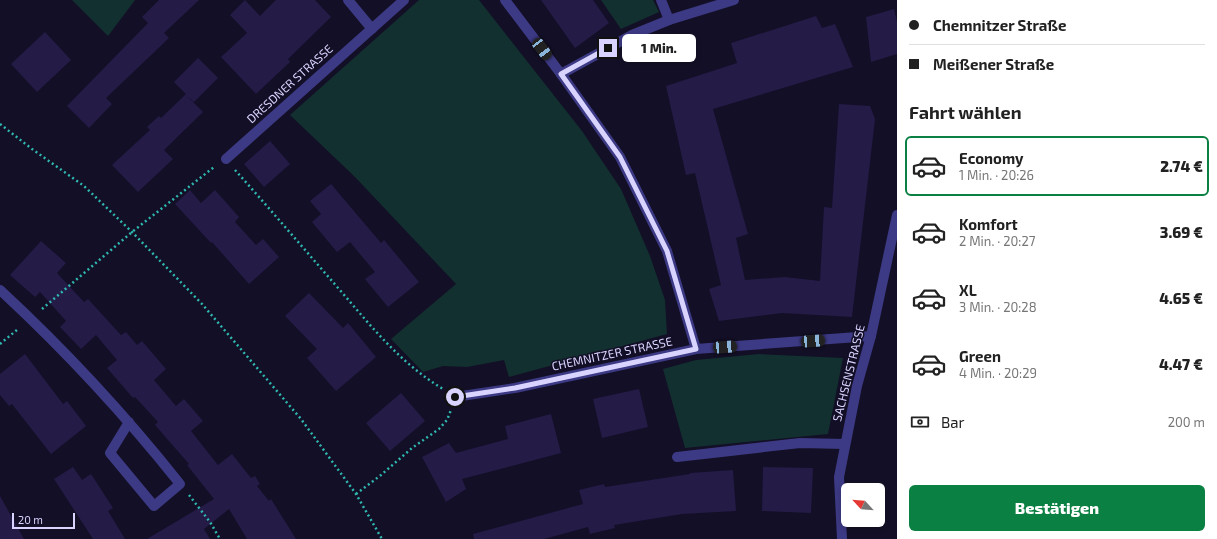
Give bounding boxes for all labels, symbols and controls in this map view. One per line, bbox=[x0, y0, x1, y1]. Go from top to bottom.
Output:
text: Chemnitzer Straße bbox=[933, 16, 1066, 34]
callout: 1 Min. bbox=[622, 34, 696, 62]
car bbox=[530, 36, 554, 62]
route end bbox=[599, 39, 617, 57]
text: 1 Min. bbox=[641, 40, 677, 56]
street label: DRESDNER STRASSE bbox=[243, 41, 335, 126]
text: Meißener Straße bbox=[933, 55, 1054, 73]
text: Fahrt wählen bbox=[909, 101, 1022, 123]
icon: car bbox=[911, 148, 947, 184]
text: Economy bbox=[959, 149, 1024, 167]
text: 2.74 € bbox=[1160, 157, 1203, 175]
text: 1 Min. · 20:26 bbox=[959, 167, 1034, 183]
icon: car bbox=[911, 214, 947, 250]
text: Komfort bbox=[959, 215, 1018, 233]
text: 3.69 € bbox=[1160, 223, 1203, 241]
text: 2 Min. · 20:27 bbox=[959, 233, 1035, 249]
icon: car bbox=[911, 280, 947, 316]
text: XL bbox=[959, 281, 977, 299]
text: 4.65 € bbox=[1159, 289, 1203, 307]
text: 3 Min. · 20:28 bbox=[959, 299, 1037, 315]
street label: SACHSENSTRASSE bbox=[829, 322, 867, 423]
street label: CHEMNITZER STRASSE bbox=[550, 333, 674, 373]
car bbox=[801, 334, 825, 348]
car bbox=[713, 340, 737, 354]
icon: car bbox=[911, 346, 947, 382]
text: Green bbox=[959, 347, 1001, 365]
text: 4.47 € bbox=[1159, 355, 1203, 373]
text: 4 Min. · 20:29 bbox=[959, 365, 1037, 381]
route start bbox=[446, 388, 464, 406]
icon: cash bbox=[909, 411, 931, 433]
text: Bar bbox=[941, 413, 965, 431]
text: 200 m bbox=[1168, 414, 1205, 430]
north arrow bbox=[841, 483, 885, 527]
map controls bbox=[841, 483, 885, 527]
button: Bestätigen bbox=[909, 485, 1205, 531]
scale bar bbox=[12, 511, 75, 530]
text: 20 m bbox=[18, 513, 43, 526]

